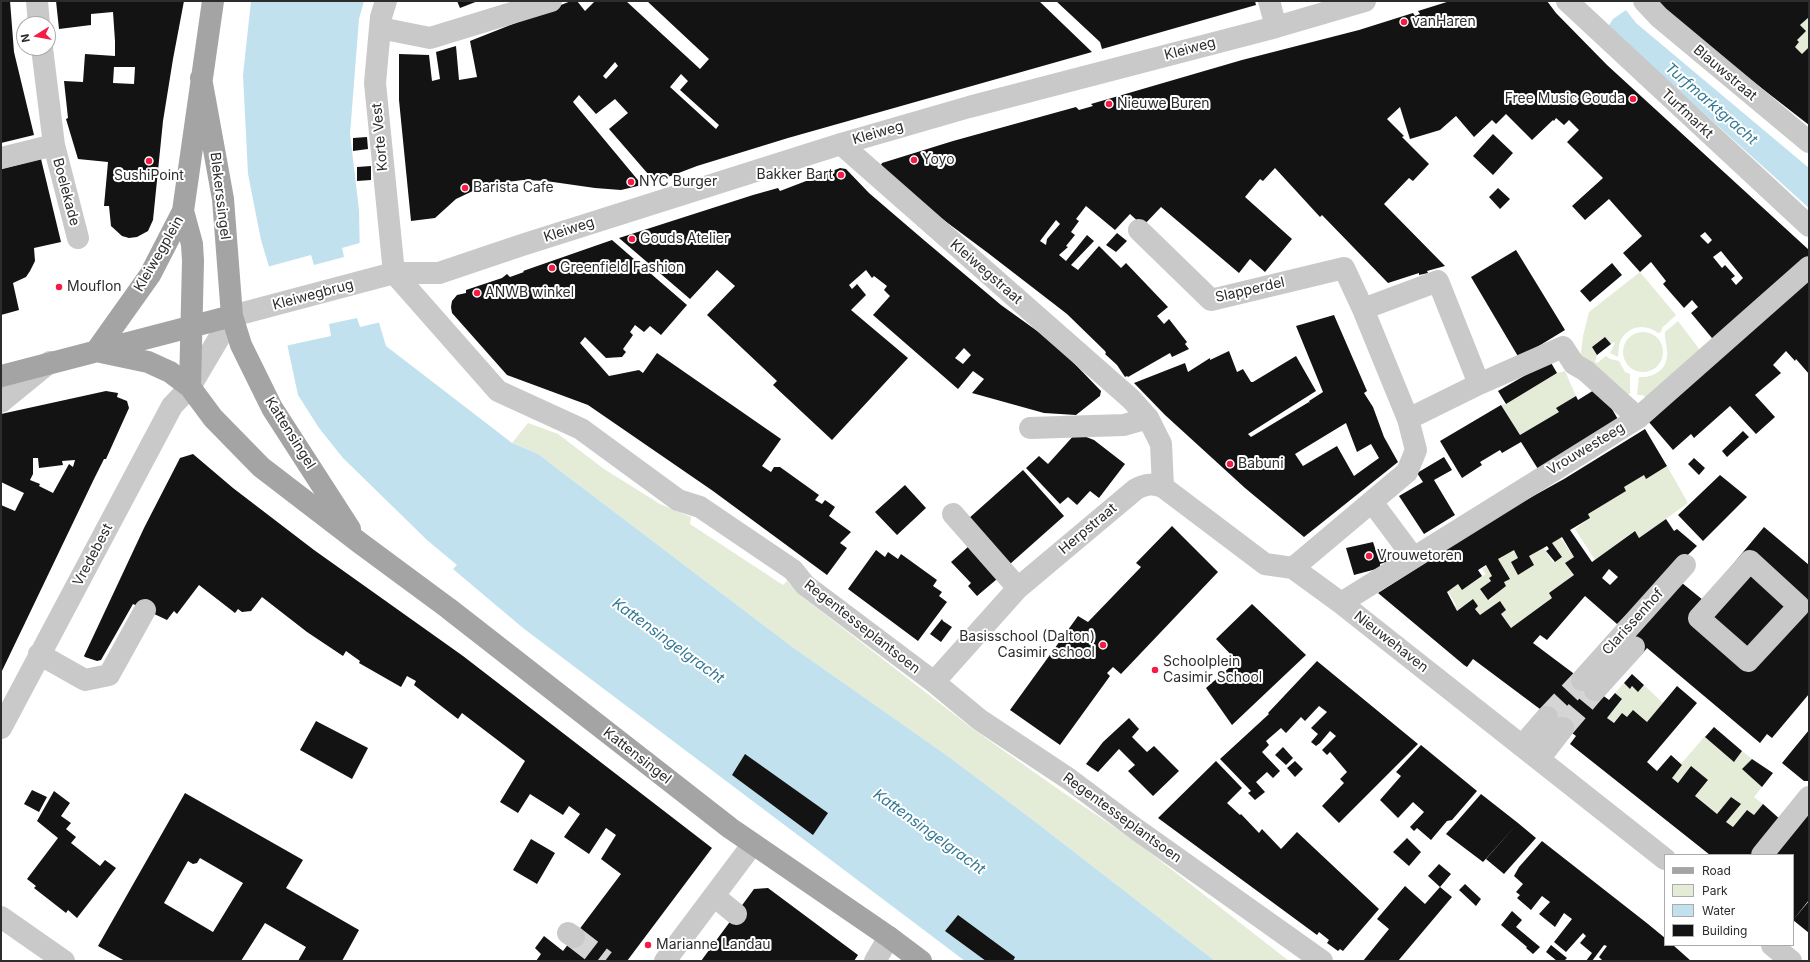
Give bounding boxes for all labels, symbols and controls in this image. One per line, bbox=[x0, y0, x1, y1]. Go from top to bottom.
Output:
place label: vanHaren bbox=[1412, 14, 1476, 30]
north arrow bbox=[16, 16, 56, 56]
marker: vanHaren bbox=[1399, 17, 1409, 27]
text: N bbox=[18, 33, 33, 44]
street label: Kleiweg bbox=[1163, 34, 1217, 64]
street label: Blauwstraat bbox=[1690, 42, 1760, 104]
water label: Turfmarktgracht bbox=[1661, 59, 1761, 149]
street label: Turfmarkt bbox=[1658, 86, 1716, 142]
place label: Free Music Gouda bbox=[1505, 91, 1625, 107]
marker: Free Music Gouda bbox=[1628, 94, 1638, 104]
place label: Nieuwe Buren bbox=[1117, 96, 1210, 112]
marker: Nieuwe Buren bbox=[1104, 99, 1114, 109]
street label: Korte Vest bbox=[369, 102, 391, 172]
street label: Kleiweg bbox=[851, 118, 905, 148]
street label: Blekerssingel bbox=[206, 151, 234, 241]
place label: Yoyo bbox=[922, 152, 955, 168]
marker: Yoyo bbox=[909, 155, 919, 165]
street label: Boelekade bbox=[49, 156, 83, 228]
marker: SushiPoint bbox=[144, 156, 154, 166]
place label: Bakker Bart bbox=[756, 167, 833, 183]
place label: SushiPoint bbox=[114, 168, 184, 184]
marker: Bakker Bart bbox=[836, 170, 846, 180]
place label: NYC Burger bbox=[639, 174, 717, 190]
marker: NYC Burger bbox=[626, 177, 636, 187]
place label: Barista Cafe bbox=[473, 180, 554, 196]
marker: Barista Cafe bbox=[460, 183, 470, 193]
street label: Kleiwegplein bbox=[131, 213, 187, 295]
street label: Kleiweg bbox=[542, 214, 596, 246]
place label: Gouds Atelier bbox=[640, 231, 729, 247]
marker: Gouds Atelier bbox=[627, 234, 637, 244]
street label: Kleiwegstraat bbox=[947, 236, 1025, 308]
place label: Greenfield Fashion bbox=[560, 260, 684, 276]
marker: Greenfield Fashion bbox=[547, 263, 557, 273]
street label: Slapperdel bbox=[1214, 274, 1286, 306]
street label: Kleiwegbrug bbox=[271, 276, 355, 314]
place label: Mouflon bbox=[67, 279, 122, 295]
marker: Mouflon bbox=[54, 282, 64, 292]
place label: ANWB winkel bbox=[485, 285, 574, 301]
marker: ANWB winkel bbox=[472, 288, 482, 298]
street label: Kattensingel bbox=[261, 394, 319, 472]
street label: Vrouwesteeg bbox=[1544, 419, 1628, 479]
place label: Babuni bbox=[1238, 456, 1284, 472]
marker: Babuni bbox=[1225, 459, 1235, 469]
street label: Herpstraat bbox=[1056, 500, 1120, 558]
street label: Vredebest bbox=[70, 521, 116, 589]
place label: Vrouwetoren bbox=[1377, 548, 1462, 564]
marker: Vrouwetoren bbox=[1364, 551, 1374, 561]
street label: Regentesseplantsoen bbox=[801, 577, 923, 677]
street label: Clarissenhof bbox=[1599, 585, 1667, 659]
water label: Kattensingelgracht bbox=[609, 594, 727, 688]
street label: Nieuwehaven bbox=[1350, 608, 1432, 676]
place label: Basisschool (Dalton) Casimir school bbox=[959, 629, 1095, 662]
marker: Basisschool (Dalton) Casimir school bbox=[1098, 640, 1108, 650]
place label: Schoolplein Casimir School bbox=[1163, 654, 1262, 686]
marker: Schoolplein Casimir School bbox=[1150, 665, 1160, 675]
street label: Kattensingel bbox=[600, 724, 674, 788]
street label: Regentesseplantsoen bbox=[1060, 769, 1184, 867]
water label: Kattensingelgracht bbox=[870, 785, 988, 879]
legend bbox=[1664, 854, 1794, 946]
text: Road bbox=[1702, 863, 1731, 878]
text: Park bbox=[1702, 883, 1728, 898]
text: Water bbox=[1702, 903, 1735, 918]
text: Building bbox=[1702, 923, 1747, 938]
place label: Marianne Landau bbox=[656, 937, 771, 953]
marker: Marianne Landau bbox=[643, 940, 653, 950]

